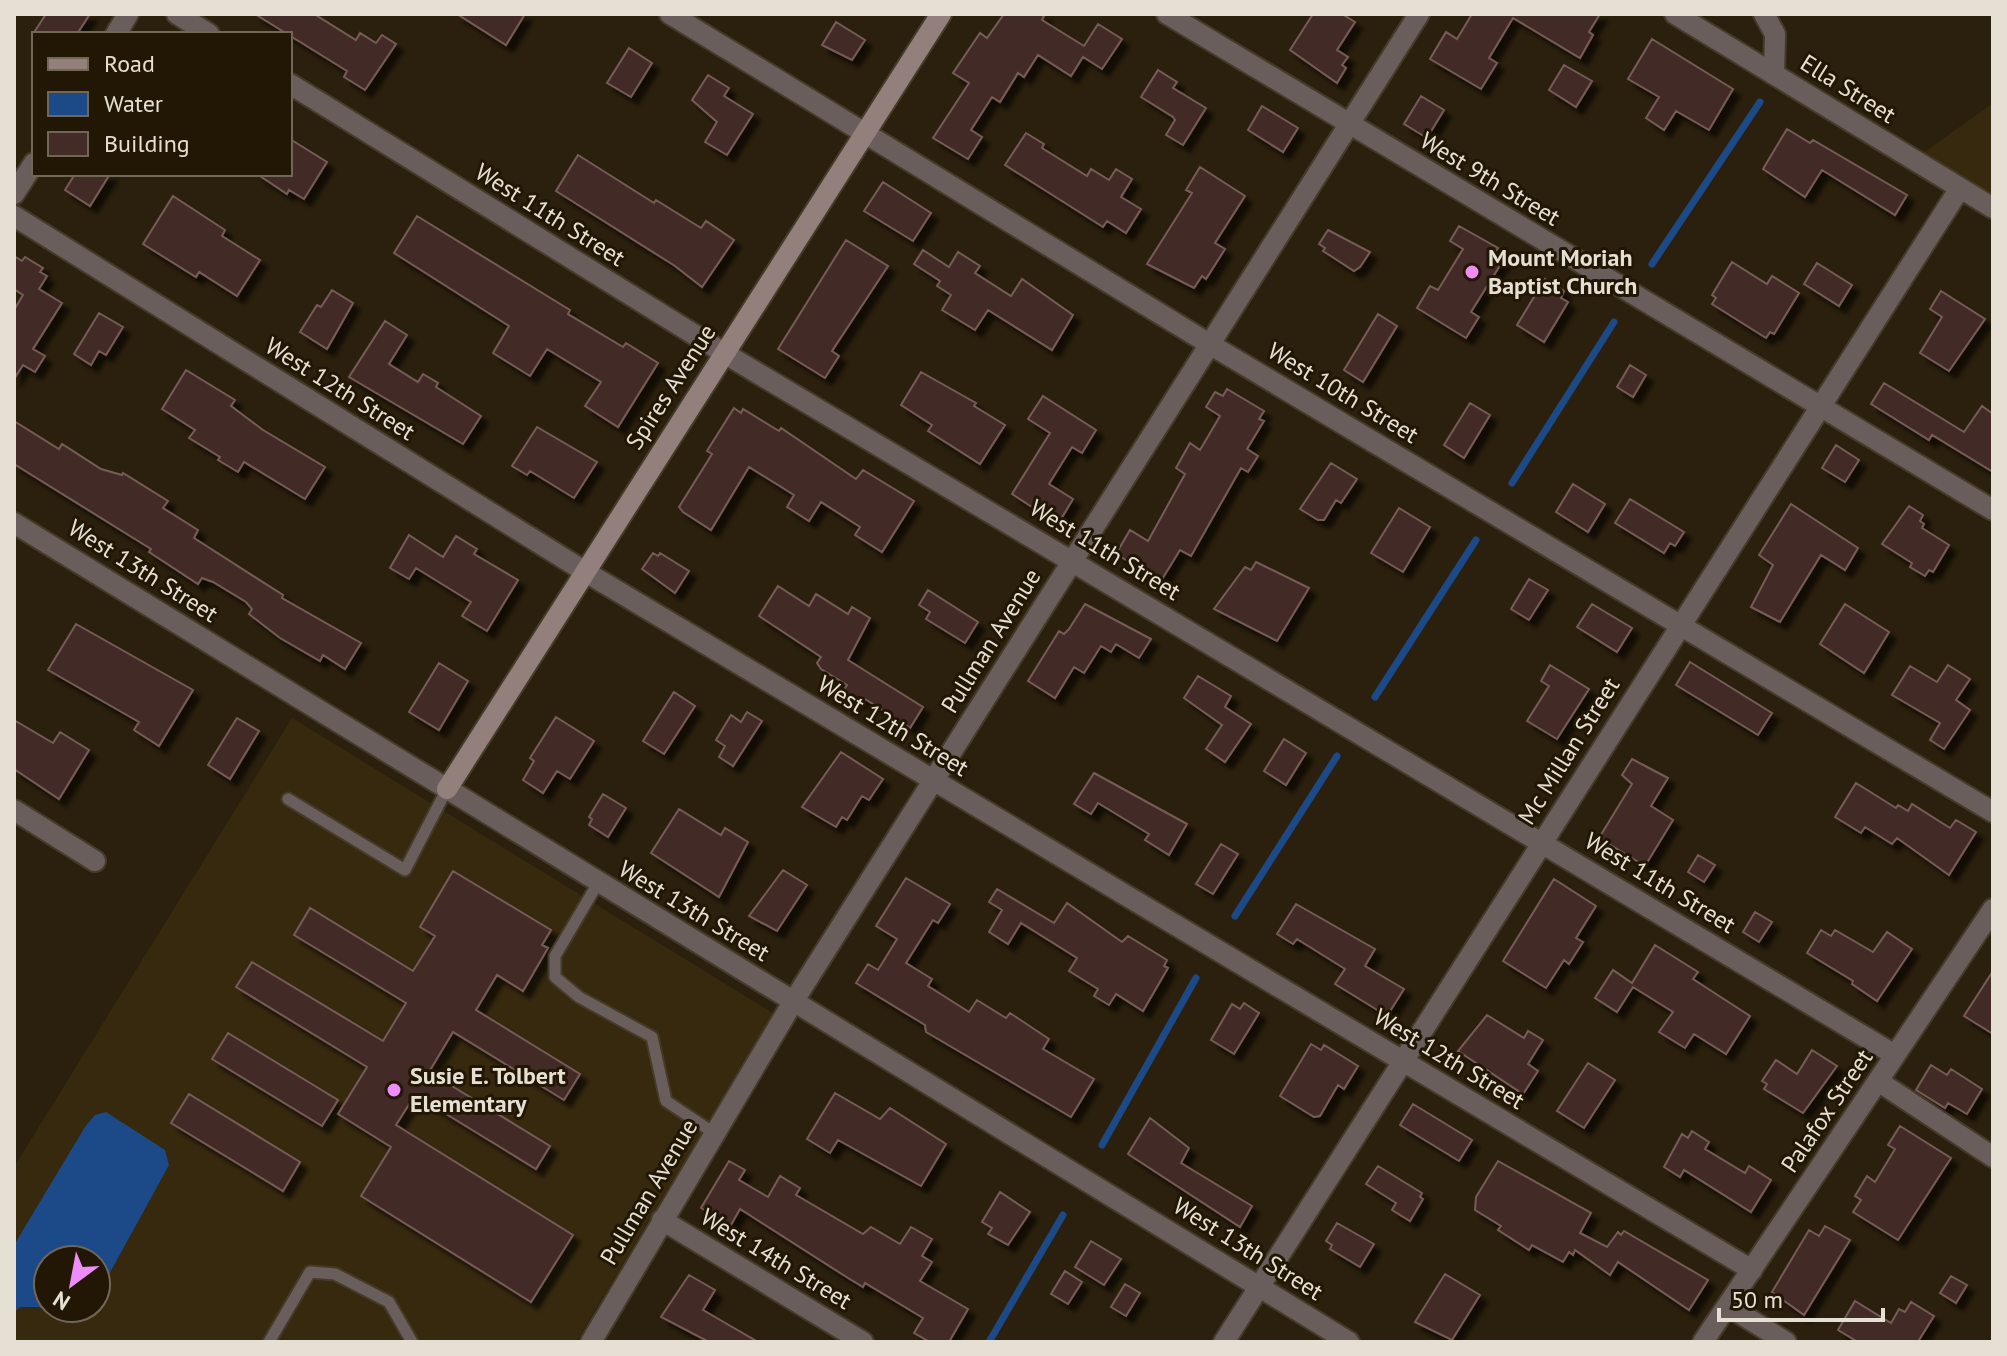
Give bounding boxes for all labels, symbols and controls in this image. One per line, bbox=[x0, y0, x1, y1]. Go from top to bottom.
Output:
legend bbox=[32, 32, 292, 176]
street label: Ella Street bbox=[1795, 47, 1902, 130]
text: Road bbox=[104, 48, 155, 79]
text: Water bbox=[104, 88, 163, 119]
street label: West 9th Street bbox=[1415, 125, 1566, 232]
text: Building bbox=[104, 128, 190, 159]
street label: West 11th Street bbox=[470, 156, 631, 273]
place label: Mount Moriah Baptist Church bbox=[1488, 242, 1637, 301]
marker: Mount Moriah Baptist Church bbox=[1463, 263, 1481, 281]
street label: Spires Avenue bbox=[619, 318, 723, 455]
street label: West 12th Street bbox=[260, 330, 421, 447]
street label: West 10th Street bbox=[1262, 335, 1424, 450]
street label: West 11th Street bbox=[1024, 492, 1186, 607]
street label: West 13th Street bbox=[63, 512, 224, 629]
street label: Pullman Avenue bbox=[934, 563, 1047, 719]
street label: West 12th Street bbox=[812, 668, 974, 783]
street label: Mc Millan Street bbox=[1511, 671, 1626, 830]
street label: West 11th Street bbox=[1579, 825, 1741, 940]
street label: West 13th Street bbox=[613, 853, 775, 968]
street label: West 12th Street bbox=[1368, 1001, 1530, 1116]
street label: Palafox Street bbox=[1774, 1043, 1879, 1178]
place label: Susie E. Tolbert Elementary bbox=[410, 1060, 566, 1119]
marker: Susie E. Tolbert Elementary bbox=[385, 1081, 403, 1099]
street label: Pullman Avenue bbox=[593, 1113, 704, 1270]
street label: West 13th Street bbox=[1168, 1190, 1329, 1307]
street label: West 14th Street bbox=[695, 1201, 857, 1316]
north arrow bbox=[32, 1244, 112, 1324]
scale bar bbox=[1719, 1272, 1883, 1322]
text: 50 m bbox=[1731, 1284, 1783, 1315]
text: N bbox=[48, 1285, 75, 1317]

